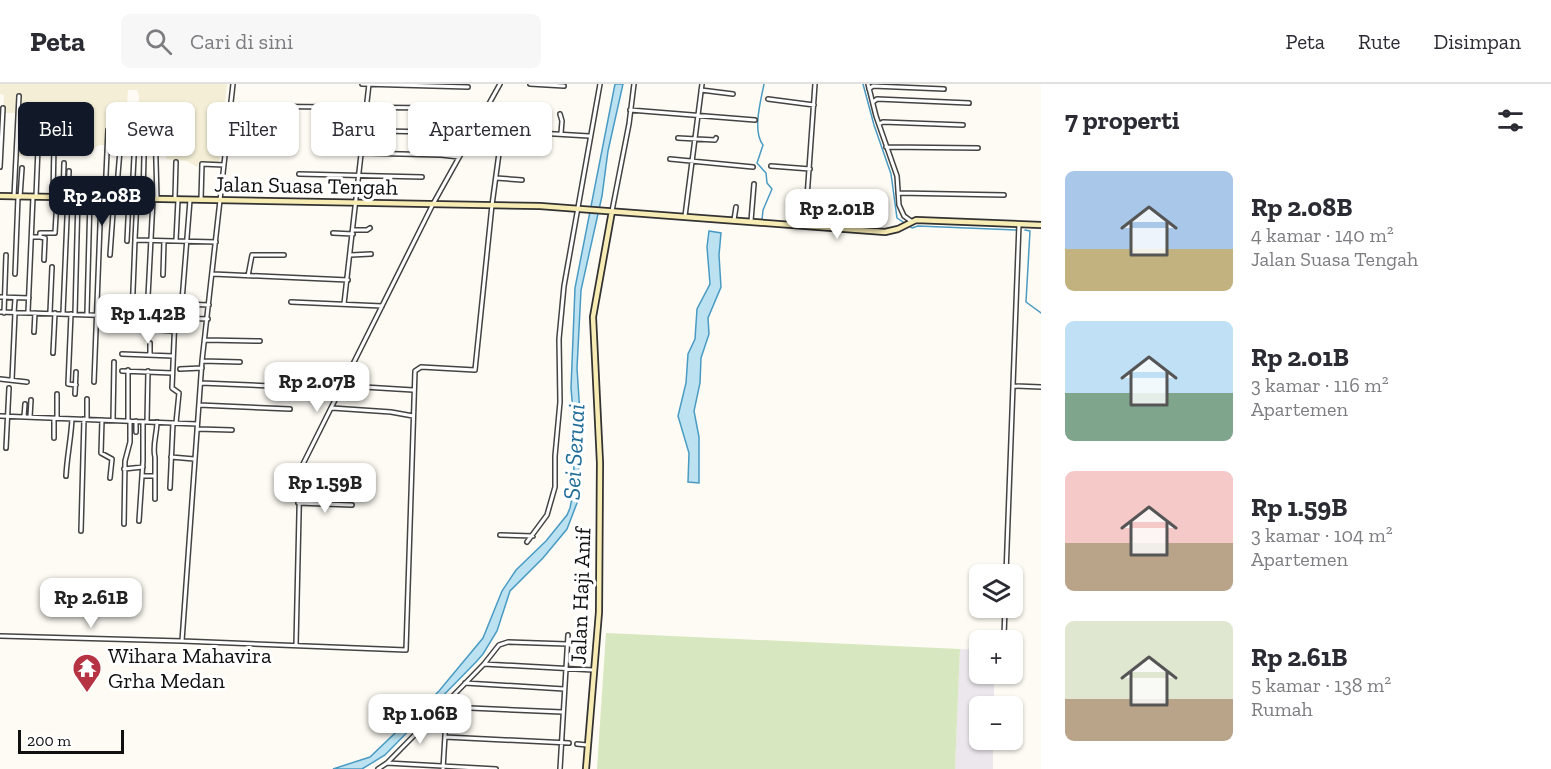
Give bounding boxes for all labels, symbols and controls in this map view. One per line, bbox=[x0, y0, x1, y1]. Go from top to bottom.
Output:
search box bbox=[121, 14, 541, 68]
text: Peta bbox=[30, 25, 85, 58]
icon: search bbox=[142, 25, 175, 58]
text: Cari di sini bbox=[190, 28, 293, 55]
text: Peta bbox=[1286, 29, 1325, 54]
text: Rute bbox=[1358, 29, 1400, 54]
text: Disimpan bbox=[1433, 29, 1521, 54]
chip: Beli bbox=[18, 102, 94, 156]
chip: Sewa bbox=[106, 102, 195, 156]
chip: Filter bbox=[207, 102, 299, 156]
chip: Baru bbox=[311, 102, 396, 156]
chip: Apartemen bbox=[408, 102, 552, 156]
text: 7 properti bbox=[1065, 104, 1180, 136]
icon: filters bbox=[1494, 104, 1527, 137]
street label: Jalan Suasa Tengah bbox=[214, 170, 399, 201]
pin: Rp 2.08B bbox=[40, 176, 164, 227]
text: Rp 2.08B bbox=[63, 183, 141, 207]
pin: Rp 2.01B bbox=[775, 189, 899, 240]
text: Rp 2.08B bbox=[1251, 191, 1352, 223]
icon: home bbox=[1113, 195, 1185, 267]
text: Rp 2.01B bbox=[799, 196, 875, 220]
text: 4 kamar · 140 m² bbox=[1251, 223, 1394, 247]
text: Jalan Suasa Tengah bbox=[1251, 247, 1418, 271]
pin: Rp 1.42B bbox=[86, 294, 210, 345]
text: Rp 1.42B bbox=[110, 301, 186, 325]
text: Rp 2.01B bbox=[1251, 341, 1349, 373]
icon: home bbox=[1113, 345, 1185, 417]
pin: Rp 2.07B bbox=[255, 362, 379, 413]
text: Rp 2.07B bbox=[278, 369, 356, 393]
text: 3 kamar · 116 m² bbox=[1251, 373, 1389, 397]
text: Apartemen bbox=[1251, 397, 1348, 421]
water label: Sei Seruai bbox=[556, 403, 591, 501]
pin: Rp 1.59B bbox=[263, 463, 387, 514]
text: Rp 1.59B bbox=[288, 470, 362, 494]
text: Rp 1.59B bbox=[1251, 491, 1347, 523]
icon: home bbox=[1113, 495, 1185, 567]
text: 3 kamar · 104 m² bbox=[1251, 523, 1393, 547]
street label: Jalan Haji Anif bbox=[565, 525, 596, 665]
text: Apartemen bbox=[1251, 547, 1348, 571]
map controls bbox=[969, 564, 1023, 750]
button: layers bbox=[969, 564, 1023, 618]
pin: Rp 2.61B bbox=[29, 578, 153, 629]
text: Rp 2.61B bbox=[54, 585, 128, 609]
button: + bbox=[969, 630, 1023, 684]
text: Rp 2.61B bbox=[1251, 641, 1347, 673]
place label: Wihara Mahavira Grha Medan bbox=[108, 642, 272, 694]
icon: home bbox=[1113, 645, 1185, 717]
temple icon: Wihara Mahavira Grha Medan bbox=[71, 652, 103, 694]
text: 5 kamar · 138 m² bbox=[1251, 673, 1391, 697]
pin: Rp 1.06B bbox=[358, 694, 482, 745]
button: − bbox=[969, 696, 1023, 750]
text: Rumah bbox=[1251, 697, 1313, 721]
text: Rp 1.06B bbox=[382, 701, 458, 725]
scale bar bbox=[18, 727, 124, 754]
text: 200 m bbox=[27, 731, 71, 750]

